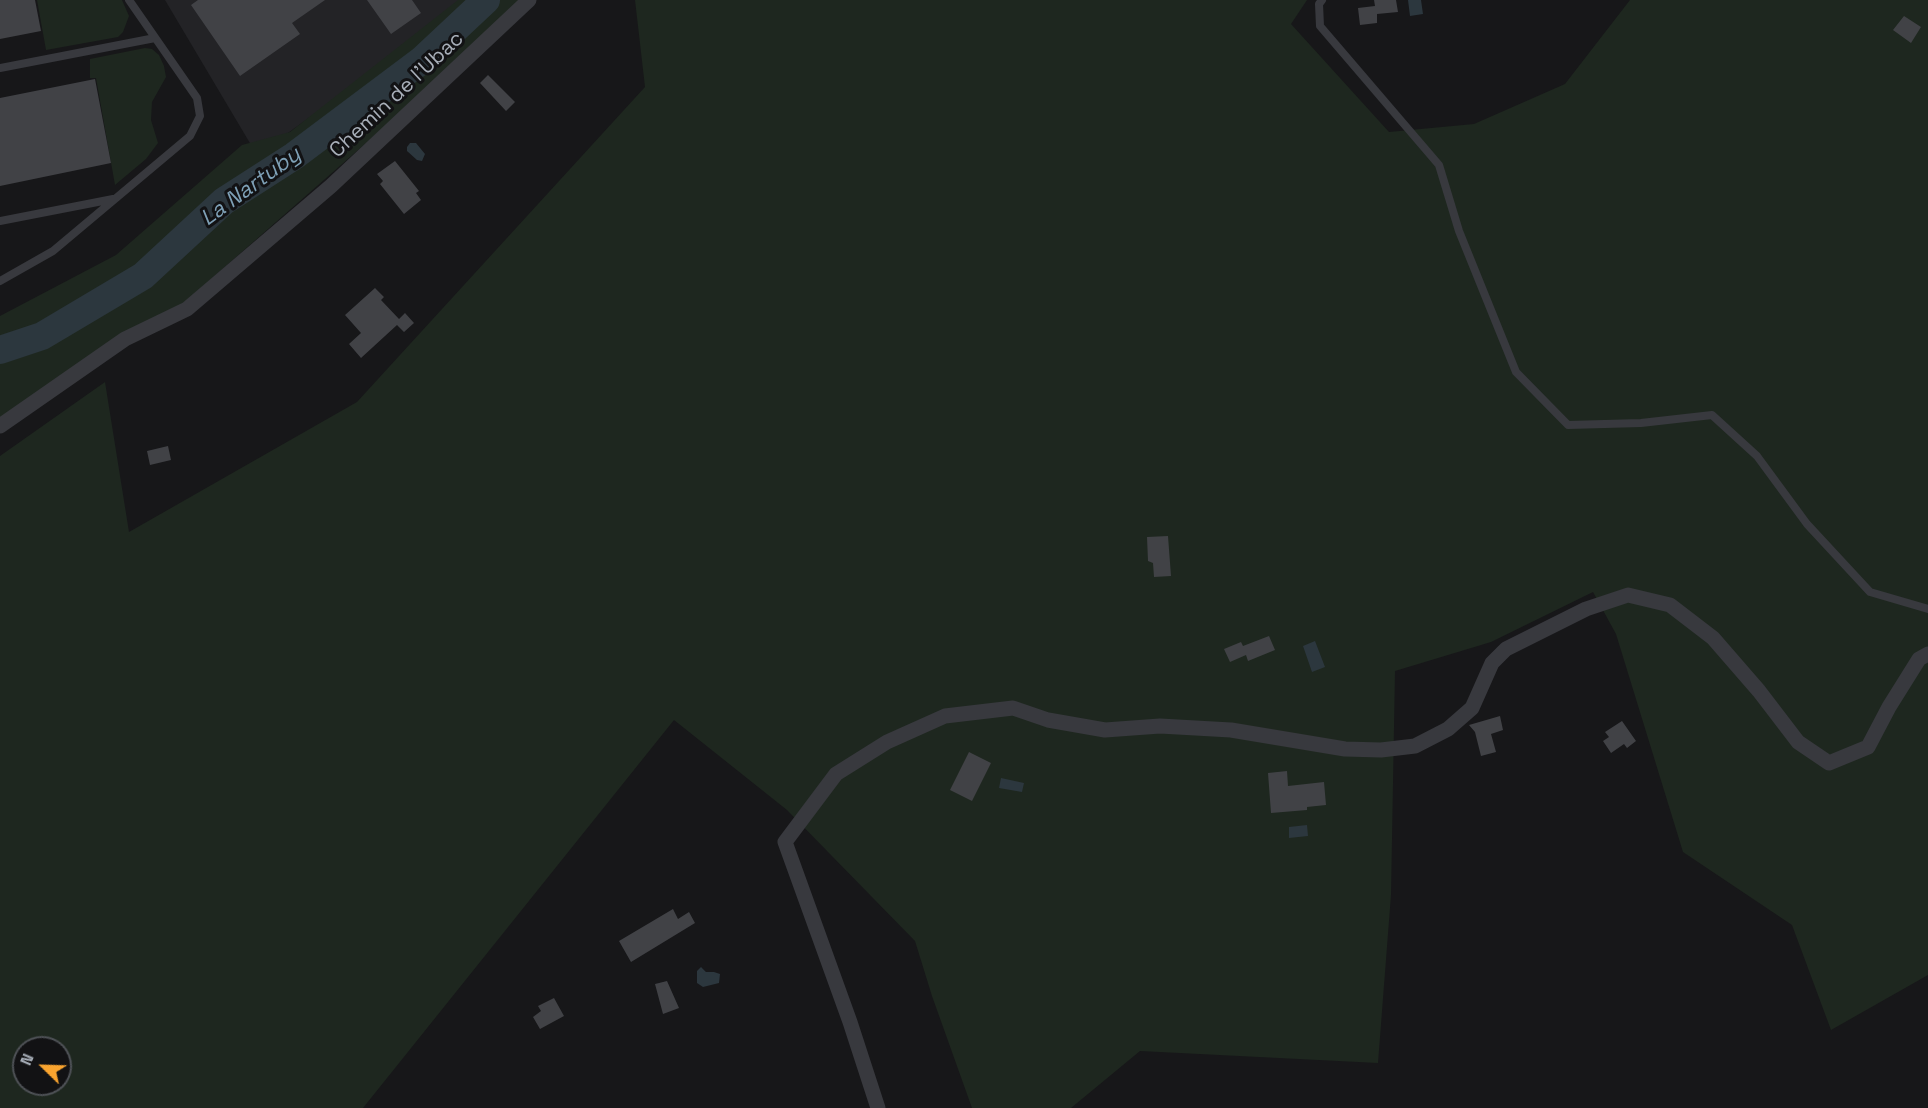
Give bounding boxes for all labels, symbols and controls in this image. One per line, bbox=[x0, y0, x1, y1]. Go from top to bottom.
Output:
street label: Chemin de l'Ubac bbox=[325, 26, 469, 164]
water label: La Nartuby bbox=[196, 142, 306, 232]
north arrow bbox=[12, 1036, 72, 1096]
text: N bbox=[15, 1051, 39, 1069]

